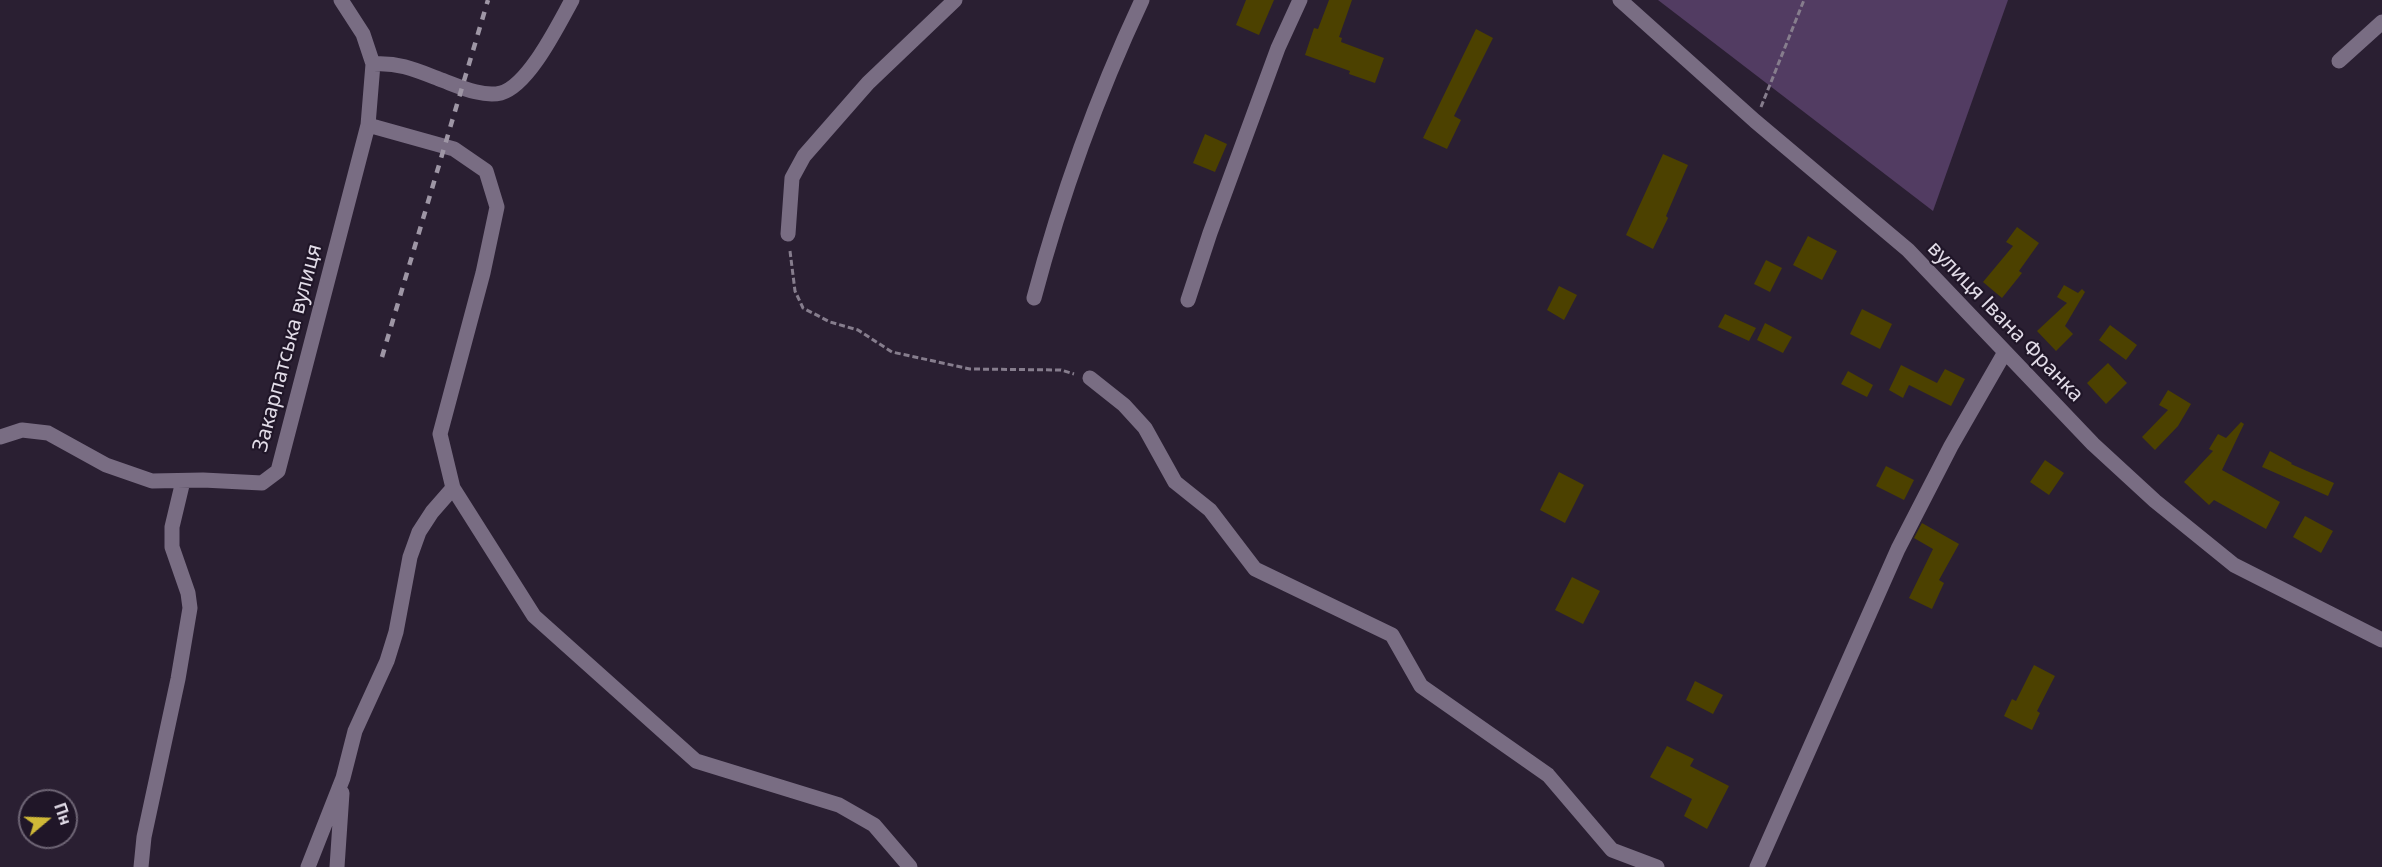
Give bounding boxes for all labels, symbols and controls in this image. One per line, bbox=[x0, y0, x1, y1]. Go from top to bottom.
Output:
street label: вулиця Івана Франка bbox=[1922, 236, 2088, 408]
street label: Закарпатська вулиця bbox=[248, 241, 328, 455]
north arrow bbox=[18, 789, 78, 849]
text: Пн bbox=[49, 799, 77, 828]

